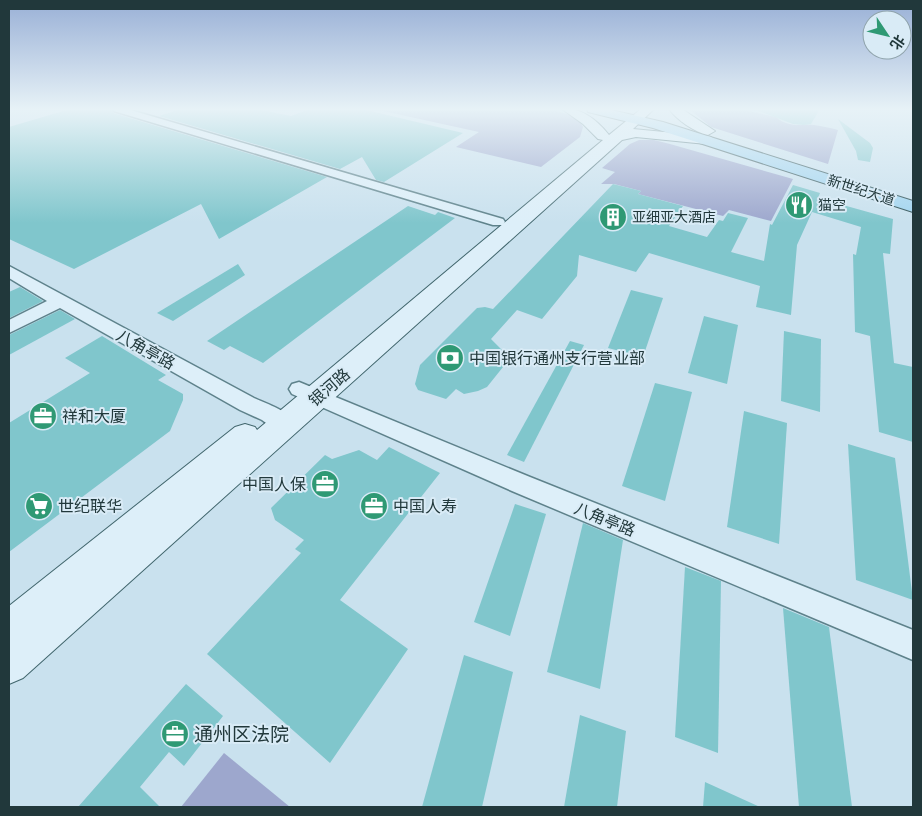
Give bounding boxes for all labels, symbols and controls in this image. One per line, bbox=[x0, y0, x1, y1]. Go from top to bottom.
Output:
north arrow bbox=[862, 10, 912, 60]
text: 北 bbox=[886, 32, 910, 54]
street label: 新世纪大道 bbox=[825, 170, 897, 209]
restaurant icon: 猫空 bbox=[784, 190, 814, 220]
place label: 猫空 bbox=[818, 195, 846, 214]
building icon: 亚细亚大酒店 bbox=[598, 202, 628, 232]
place label: 亚细亚大酒店 bbox=[632, 207, 716, 226]
street label: 八角亭路 bbox=[113, 324, 179, 373]
bank icon: 中国银行通州支行营业部 bbox=[435, 343, 465, 373]
place label: 中国银行通州支行营业部 bbox=[469, 347, 645, 368]
street label: 银河路 bbox=[304, 363, 354, 410]
office icon: 祥和大厦 bbox=[28, 401, 58, 431]
place label: 祥和大厦 bbox=[62, 405, 126, 426]
office icon: 中国人保 bbox=[310, 469, 340, 499]
place label: 中国人保 bbox=[242, 473, 306, 494]
supermarket icon: 世纪联华 bbox=[24, 491, 54, 521]
office icon: 中国人寿 bbox=[359, 491, 389, 521]
place label: 世纪联华 bbox=[58, 495, 122, 516]
place label: 中国人寿 bbox=[393, 495, 457, 516]
street label: 八角亭路 bbox=[572, 497, 639, 540]
office icon: 通州区法院 bbox=[160, 719, 190, 749]
place label: 通州区法院 bbox=[194, 720, 289, 746]

